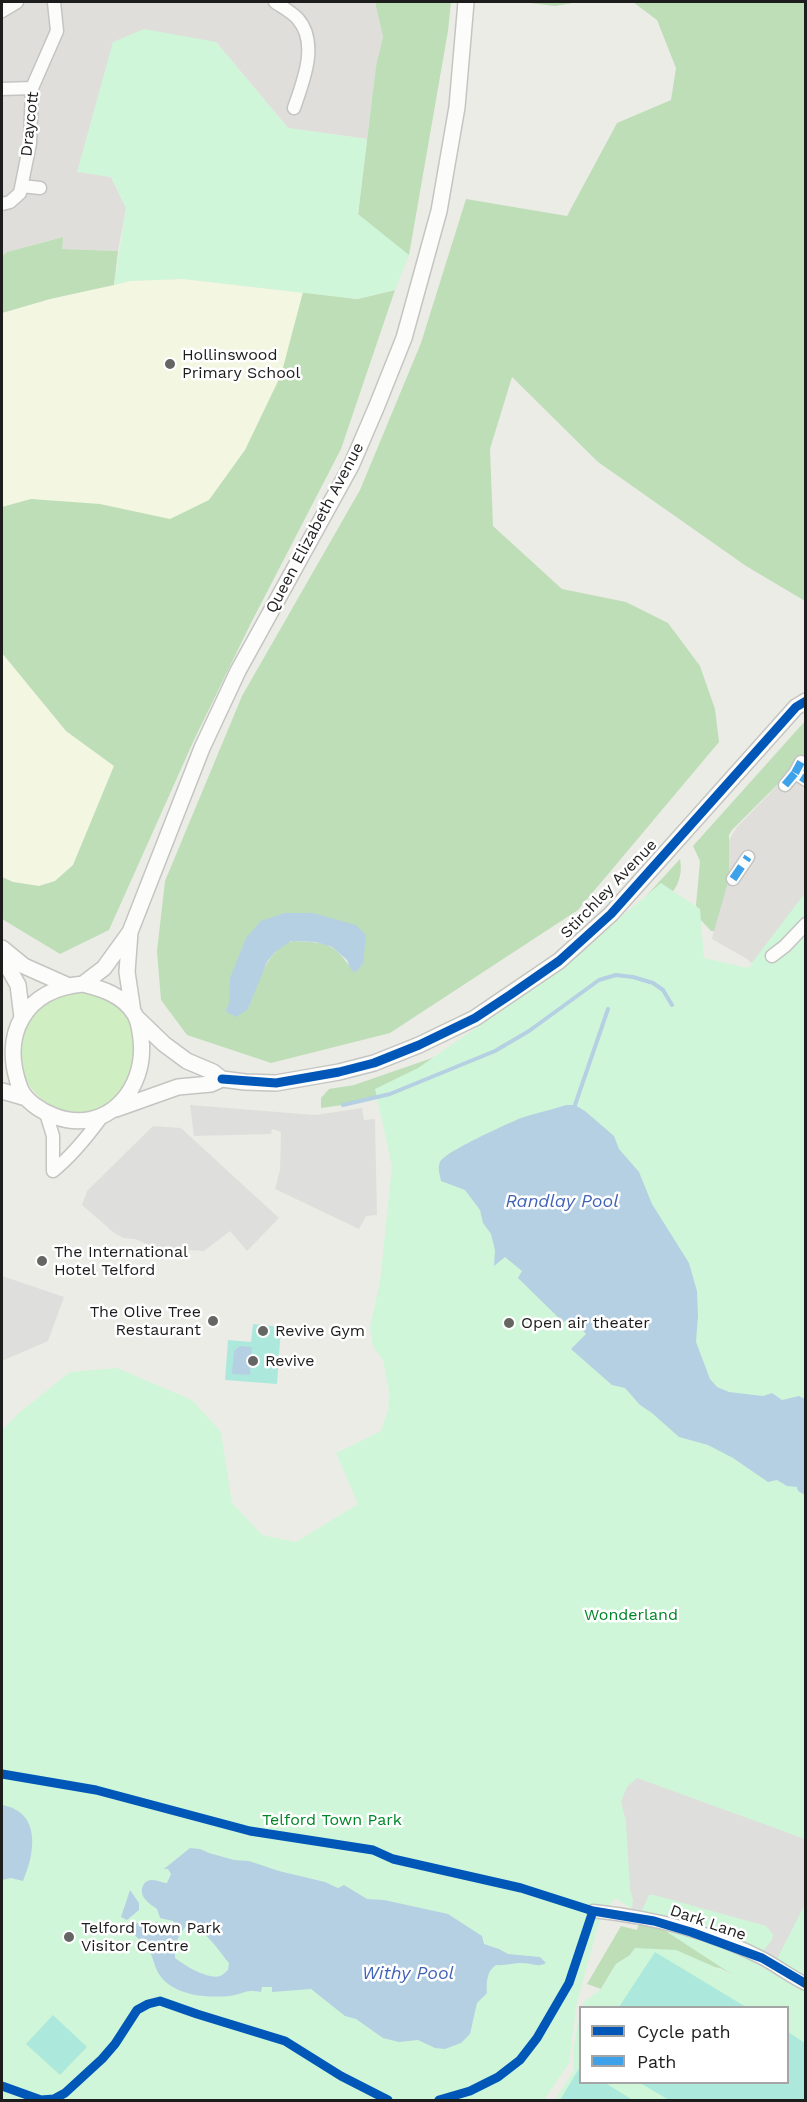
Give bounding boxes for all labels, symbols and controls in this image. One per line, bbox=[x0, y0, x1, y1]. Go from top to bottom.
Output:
street label: Draycott bbox=[17, 90, 43, 158]
place label: Hollinswood Primary School bbox=[182, 345, 300, 383]
marker: Hollinswood Primary School bbox=[163, 357, 177, 371]
street label: Queen Elizabeth Avenue bbox=[262, 439, 368, 617]
street label: Stirchley Avenue bbox=[557, 835, 661, 943]
water label: Randlay Pool bbox=[505, 1191, 619, 1213]
place label: The International Hotel Telford bbox=[54, 1242, 188, 1280]
marker: The International Hotel Telford bbox=[35, 1254, 49, 1268]
place label: The Olive Tree Restaurant bbox=[90, 1302, 201, 1340]
place label: Open air theater bbox=[521, 1313, 650, 1333]
marker: The Olive Tree Restaurant bbox=[206, 1314, 220, 1328]
marker: Open air theater bbox=[502, 1316, 516, 1330]
place label: Revive Gym bbox=[275, 1321, 365, 1341]
marker: Revive Gym bbox=[256, 1324, 270, 1338]
place label: Revive bbox=[265, 1351, 315, 1371]
marker: Revive bbox=[246, 1354, 260, 1368]
park label: Wonderland bbox=[584, 1605, 678, 1625]
park label: Telford Town Park bbox=[262, 1810, 402, 1830]
street label: Dark Lane bbox=[667, 1901, 749, 1945]
place label: Telford Town Park Visitor Centre bbox=[81, 1918, 221, 1956]
marker: Telford Town Park Visitor Centre bbox=[62, 1930, 76, 1944]
water label: Withy Pool bbox=[362, 1963, 454, 1985]
legend bbox=[579, 2006, 789, 2084]
text: Cycle path bbox=[637, 2021, 731, 2042]
text: Path bbox=[637, 2051, 677, 2072]

